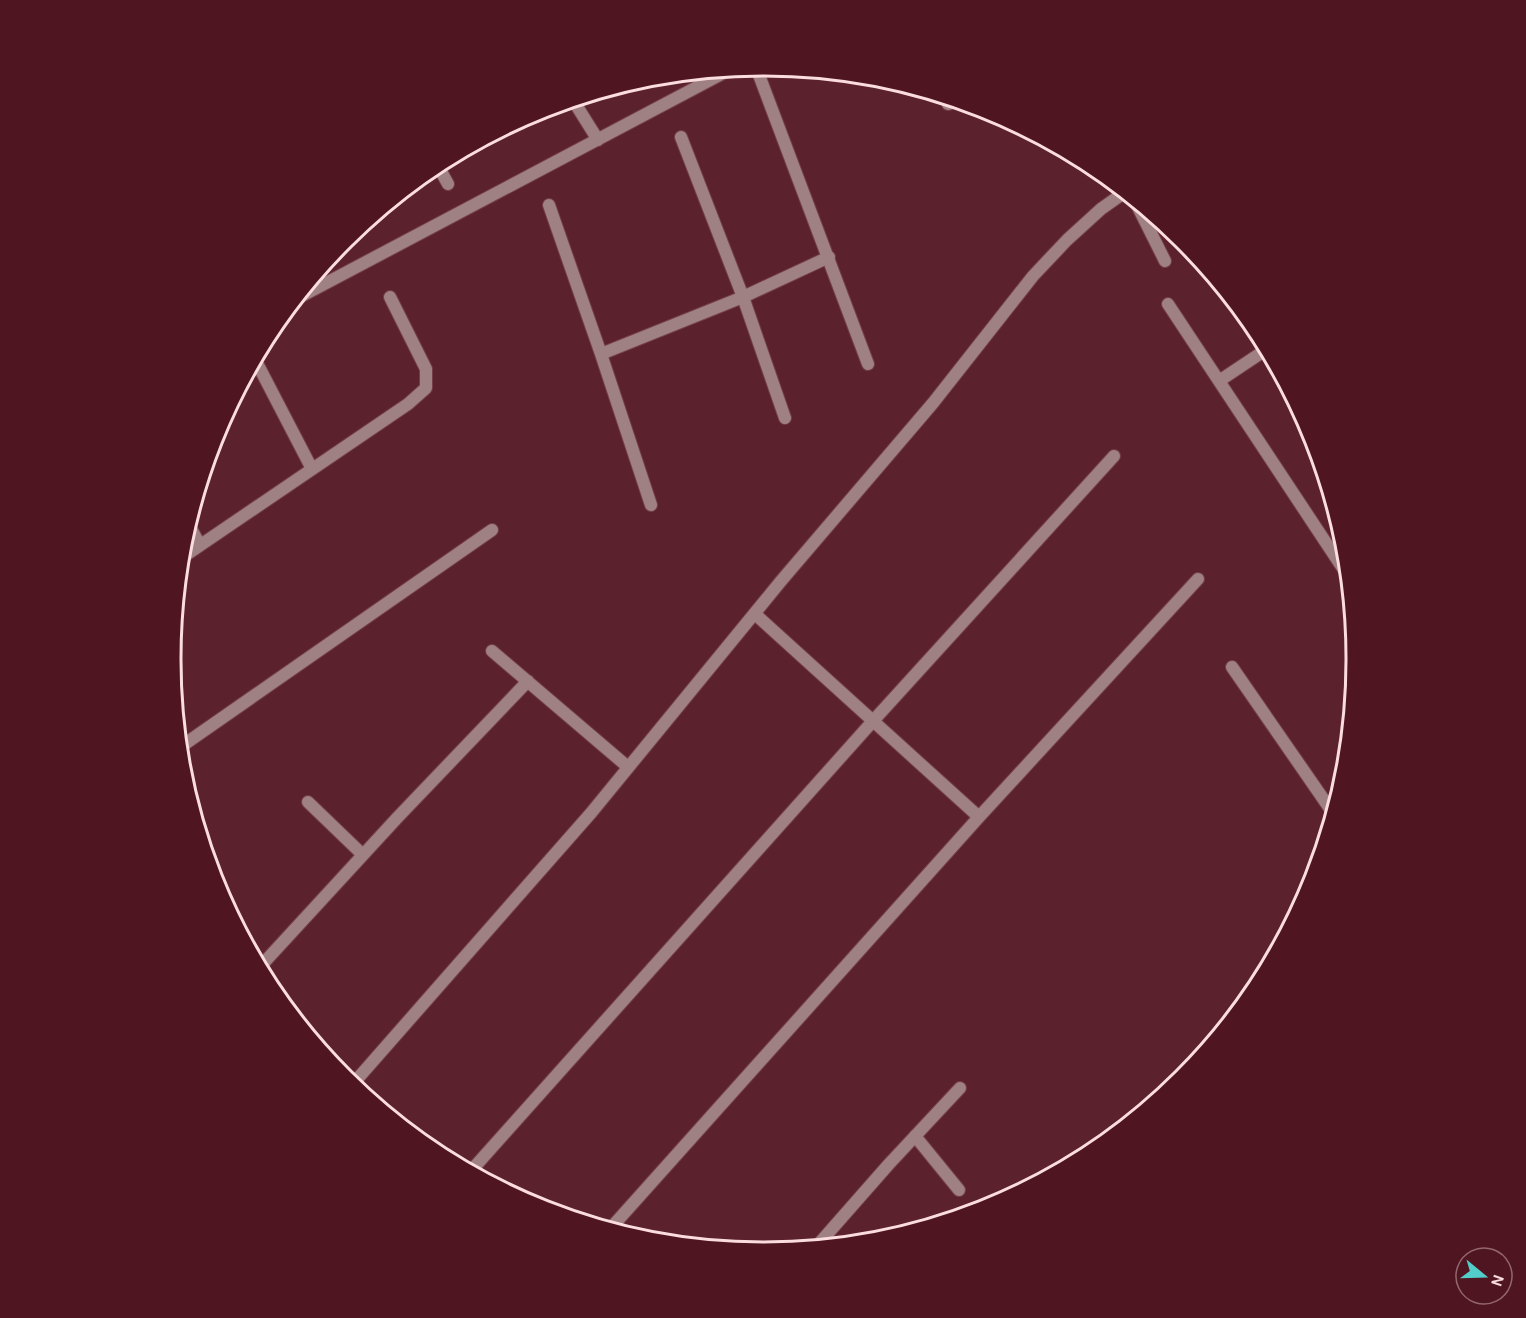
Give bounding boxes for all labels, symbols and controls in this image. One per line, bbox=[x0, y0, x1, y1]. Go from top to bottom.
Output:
north arrow bbox=[1454, 1246, 1514, 1306]
text: N bbox=[1487, 1272, 1509, 1289]

